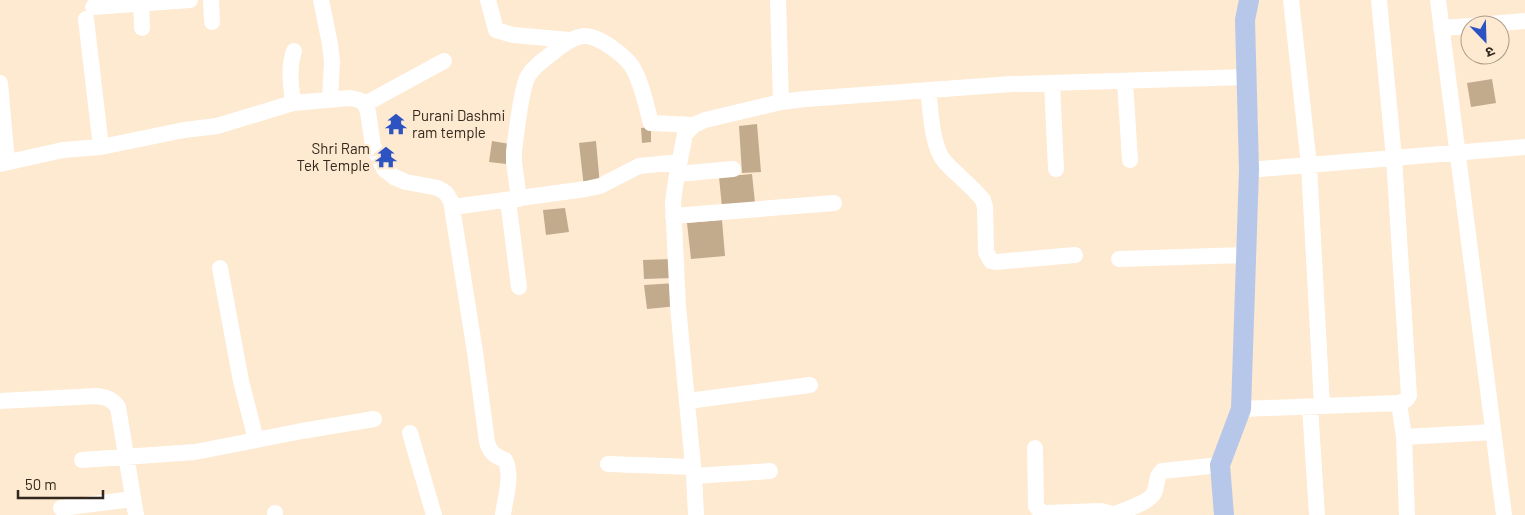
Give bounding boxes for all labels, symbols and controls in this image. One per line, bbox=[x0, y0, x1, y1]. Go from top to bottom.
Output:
north arrow bbox=[1460, 15, 1510, 65]
text: उ bbox=[1482, 43, 1497, 62]
place label: Purani Dashmi ram temple bbox=[412, 106, 505, 141]
temple icon: Purani Dashmi ram temple bbox=[383, 111, 409, 137]
place label: Shri Ram Tek Temple bbox=[296, 139, 370, 174]
temple icon: Shri Ram Tek Temple bbox=[373, 144, 399, 170]
scale bar bbox=[18, 468, 102, 500]
text: 50 m bbox=[25, 475, 57, 493]

